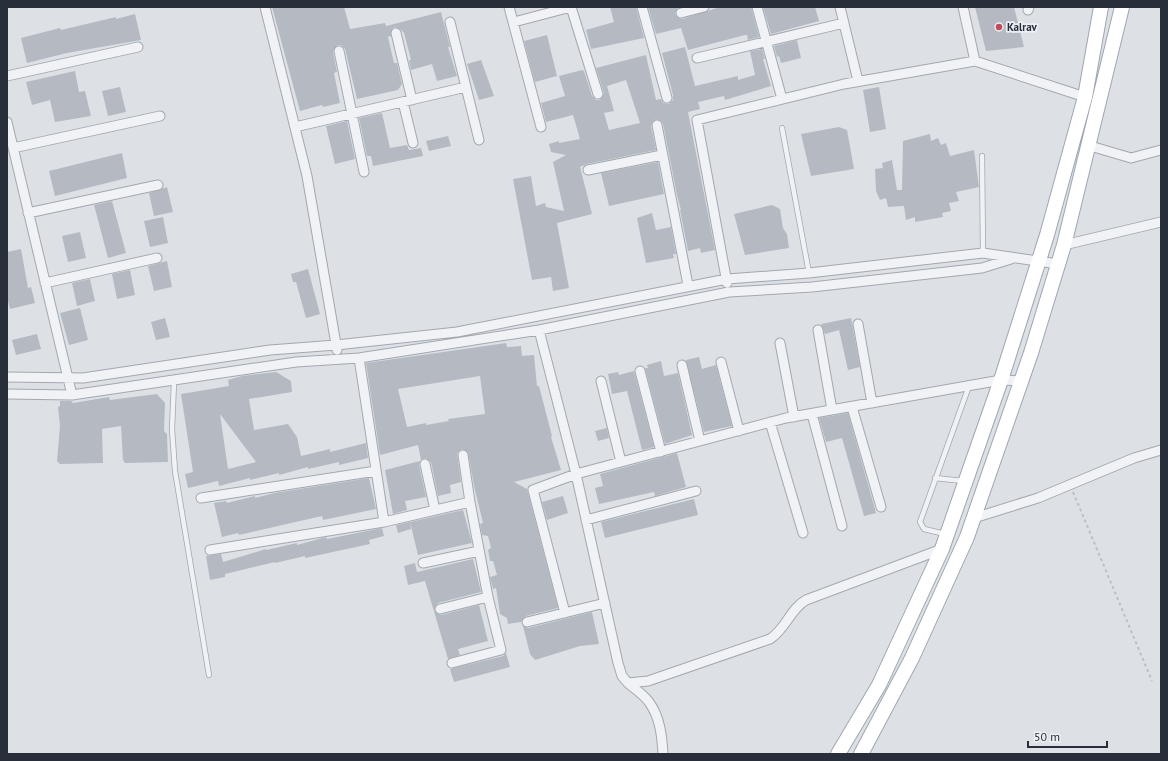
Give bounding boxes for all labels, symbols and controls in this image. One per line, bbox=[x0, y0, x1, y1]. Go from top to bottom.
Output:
place label: Kalrav bbox=[1007, 20, 1038, 34]
marker: Kalrav bbox=[994, 22, 1004, 32]
scale bar bbox=[1028, 723, 1107, 749]
text: 50 m bbox=[1034, 729, 1060, 744]

